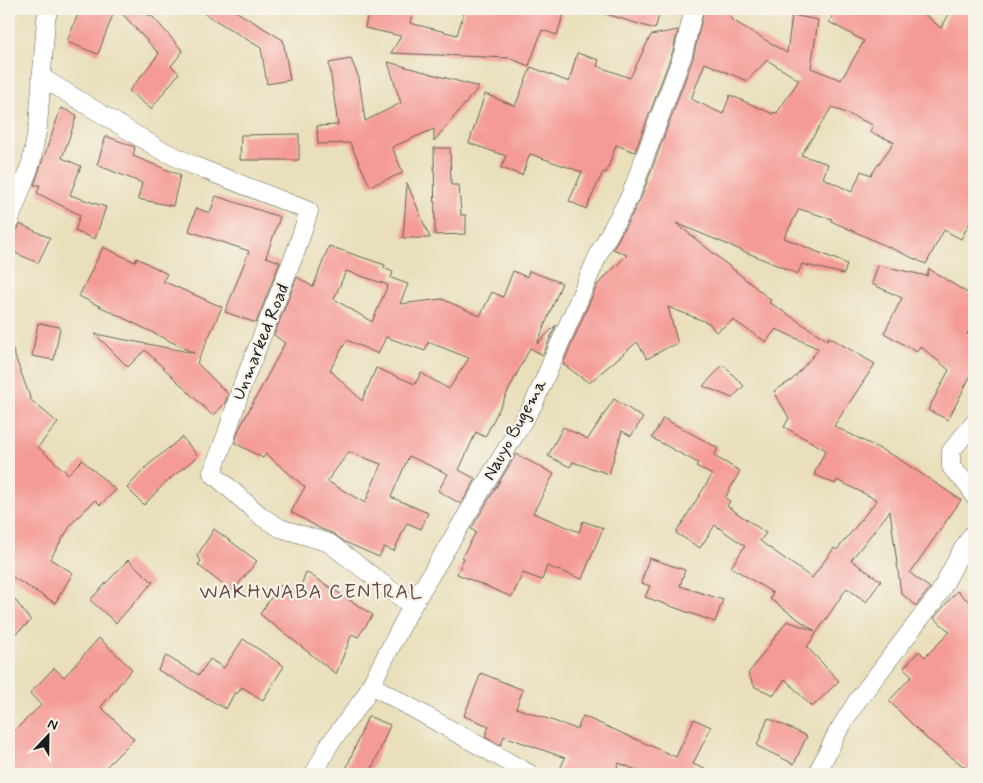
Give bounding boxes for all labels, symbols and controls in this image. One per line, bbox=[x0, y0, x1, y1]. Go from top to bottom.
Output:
street label: Unmarked Road bbox=[227, 280, 295, 404]
street label: Nauyo Bugema bbox=[477, 375, 553, 485]
district label: WAKHWABA CENTRAL bbox=[199, 579, 423, 606]
north arrow bbox=[22, 710, 72, 760]
text: N bbox=[45, 715, 60, 735]

